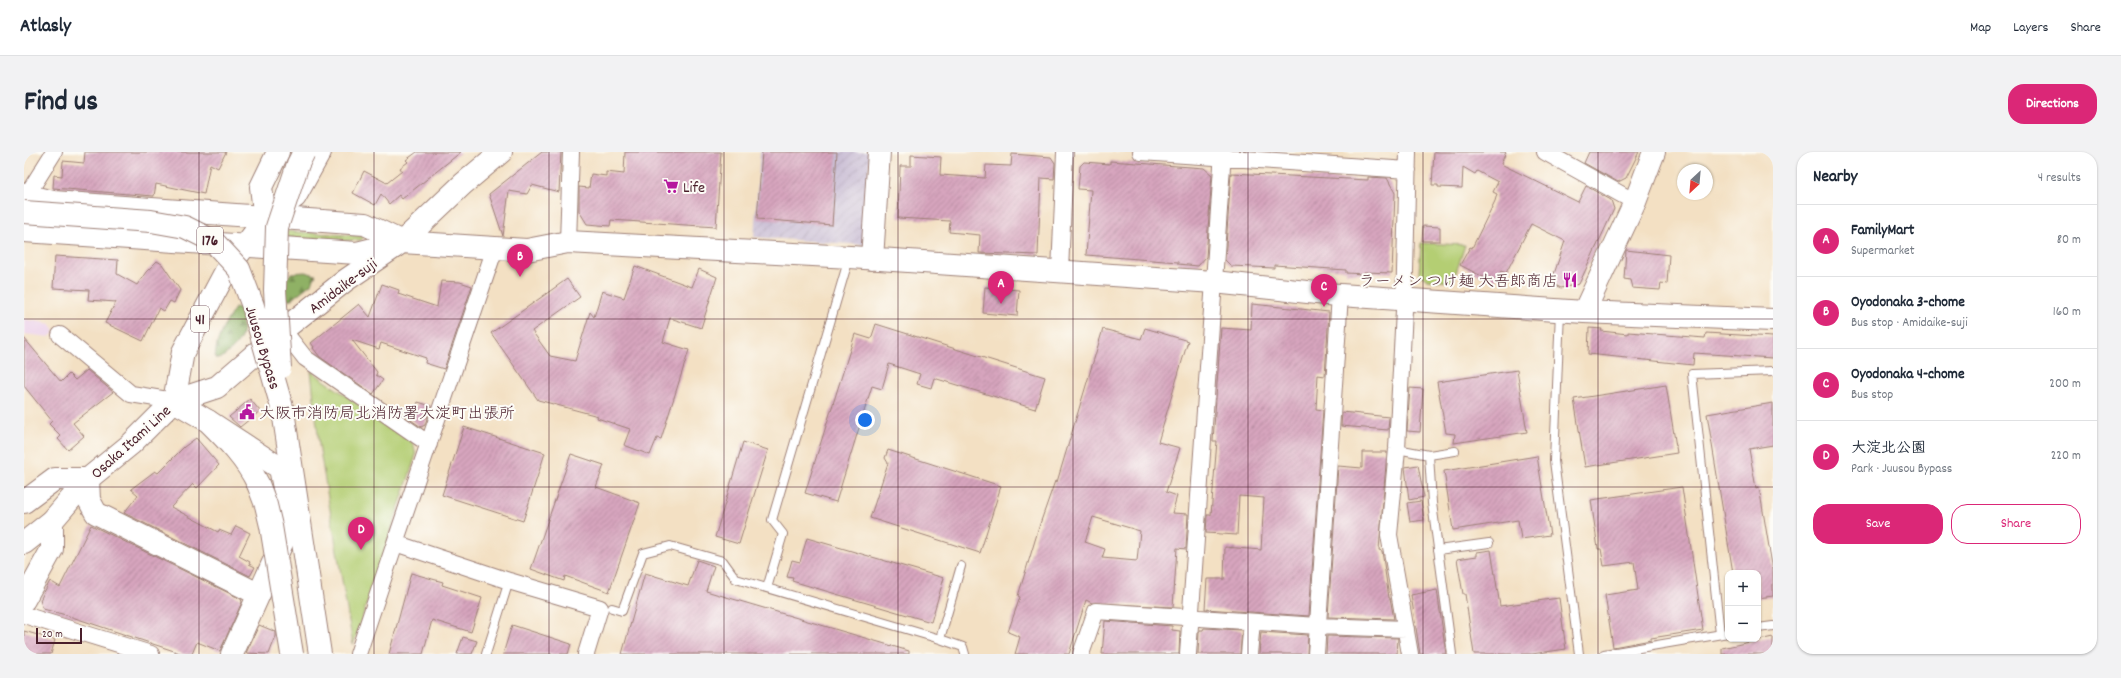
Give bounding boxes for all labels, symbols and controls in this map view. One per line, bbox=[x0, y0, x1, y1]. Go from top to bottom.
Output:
text: Atlasly bbox=[20, 14, 71, 41]
text: Map bbox=[1970, 18, 1991, 38]
text: Layers bbox=[2013, 18, 2048, 38]
text: Share bbox=[2070, 18, 2101, 38]
text: Find us bbox=[24, 84, 98, 124]
button: Directions bbox=[2008, 84, 2097, 124]
north arrow bbox=[1677, 164, 1713, 200]
text: Nearby bbox=[1813, 166, 1857, 190]
text: 4 results bbox=[2038, 169, 2081, 188]
supermarket icon: Life bbox=[662, 177, 680, 195]
place label: Life bbox=[683, 177, 705, 200]
text: FamilyMart bbox=[1851, 220, 1914, 242]
road number: 176 bbox=[197, 227, 223, 253]
text: A bbox=[1822, 231, 1830, 250]
text: 80 m bbox=[2057, 231, 2081, 250]
text: Supermarket bbox=[1851, 242, 1915, 261]
pin: B bbox=[507, 244, 533, 277]
street label: Amidaike-suji bbox=[304, 254, 383, 320]
pin: A bbox=[988, 271, 1014, 304]
place label: ラーメン つけ麺 大吾郎商店 bbox=[1359, 271, 1558, 294]
restaurant icon: ラーメン つけ麺 大吾郎商店 bbox=[1561, 271, 1579, 289]
pin: C bbox=[1311, 274, 1337, 307]
text: Oyodonaka 3-chome bbox=[1851, 292, 1965, 314]
street label: Juusou Bypass bbox=[238, 303, 285, 393]
text: B bbox=[1823, 303, 1829, 322]
text: 160 m bbox=[2053, 303, 2081, 322]
road number: 41 bbox=[191, 306, 209, 332]
text: Bus stop · Amidaike-suji bbox=[1851, 314, 1968, 333]
text: Oyodonaka 4-chome bbox=[1851, 364, 1965, 386]
text: C bbox=[1823, 375, 1829, 394]
text: 200 m bbox=[2049, 375, 2081, 394]
text: Bus stop bbox=[1851, 386, 1893, 405]
street label: Osaka Itami Line bbox=[86, 401, 177, 485]
public building icon: 大阪市消防局北消防署大淀町出張所 bbox=[238, 403, 256, 421]
place label: 大阪市消防局北消防署大淀町出張所 bbox=[259, 403, 515, 426]
your location bbox=[855, 410, 875, 430]
text: 大淀北公園 bbox=[1851, 438, 1926, 460]
text: D bbox=[1823, 447, 1829, 466]
text: 220 m bbox=[2051, 447, 2081, 466]
text: Park · Juusou Bypass bbox=[1851, 460, 1952, 479]
button: Save bbox=[1813, 504, 1943, 544]
button: Share bbox=[1951, 504, 2081, 544]
pin: D bbox=[348, 517, 374, 550]
map controls bbox=[1725, 570, 1761, 642]
button: + bbox=[1725, 570, 1761, 606]
button: − bbox=[1725, 606, 1761, 642]
scale bar bbox=[36, 626, 82, 645]
text: 20 m bbox=[42, 627, 63, 643]

